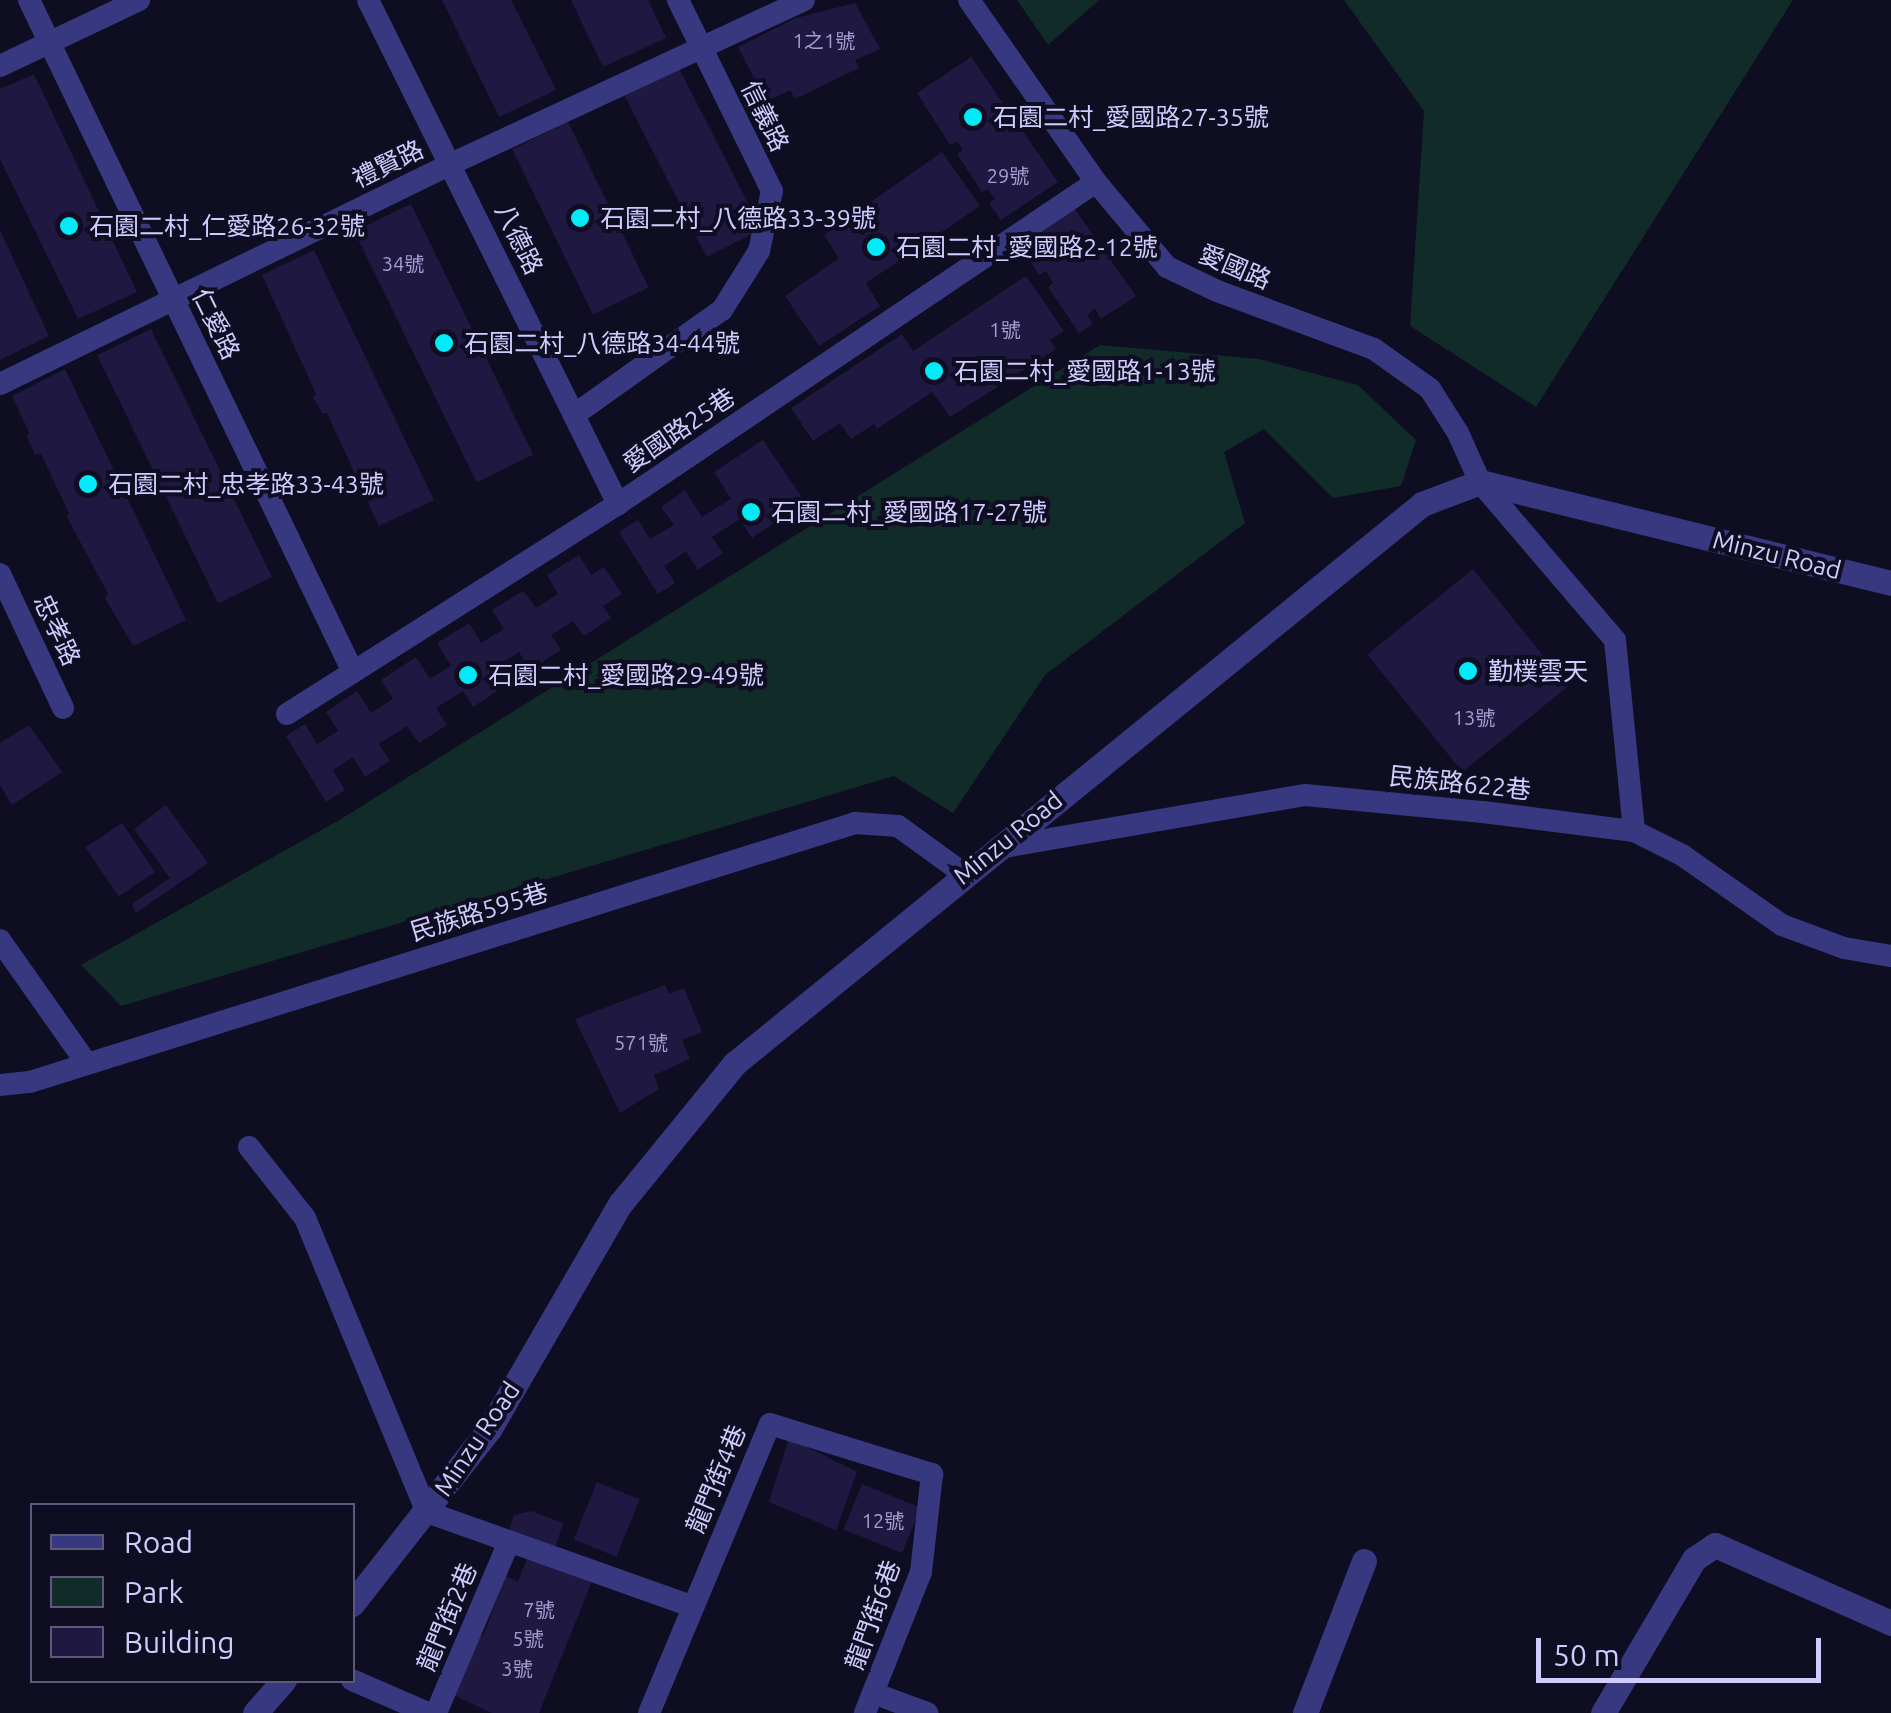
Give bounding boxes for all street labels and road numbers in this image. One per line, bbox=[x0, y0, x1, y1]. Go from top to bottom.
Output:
street label: 信義路 bbox=[735, 76, 795, 156]
street label: 禮賢路 bbox=[348, 134, 428, 194]
street label: 八德路 bbox=[489, 199, 549, 279]
street label: 愛國路 bbox=[1195, 239, 1275, 295]
street label: 仁愛路 bbox=[186, 284, 246, 364]
street label: 愛國路25巷 bbox=[617, 382, 741, 478]
street label: Minzu Road bbox=[1710, 525, 1844, 585]
street label: 忠孝路 bbox=[28, 590, 86, 670]
street label: 民族路622巷 bbox=[1388, 761, 1532, 805]
street label: Minzu Road bbox=[948, 785, 1068, 891]
street label: 民族路595巷 bbox=[407, 877, 551, 947]
street label: Minzu Road bbox=[428, 1376, 526, 1502]
street label: 龍門街4巷 bbox=[680, 1421, 752, 1537]
street label: 龍門街6巷 bbox=[839, 1556, 907, 1674]
street label: 龍門街2巷 bbox=[411, 1559, 483, 1675]

